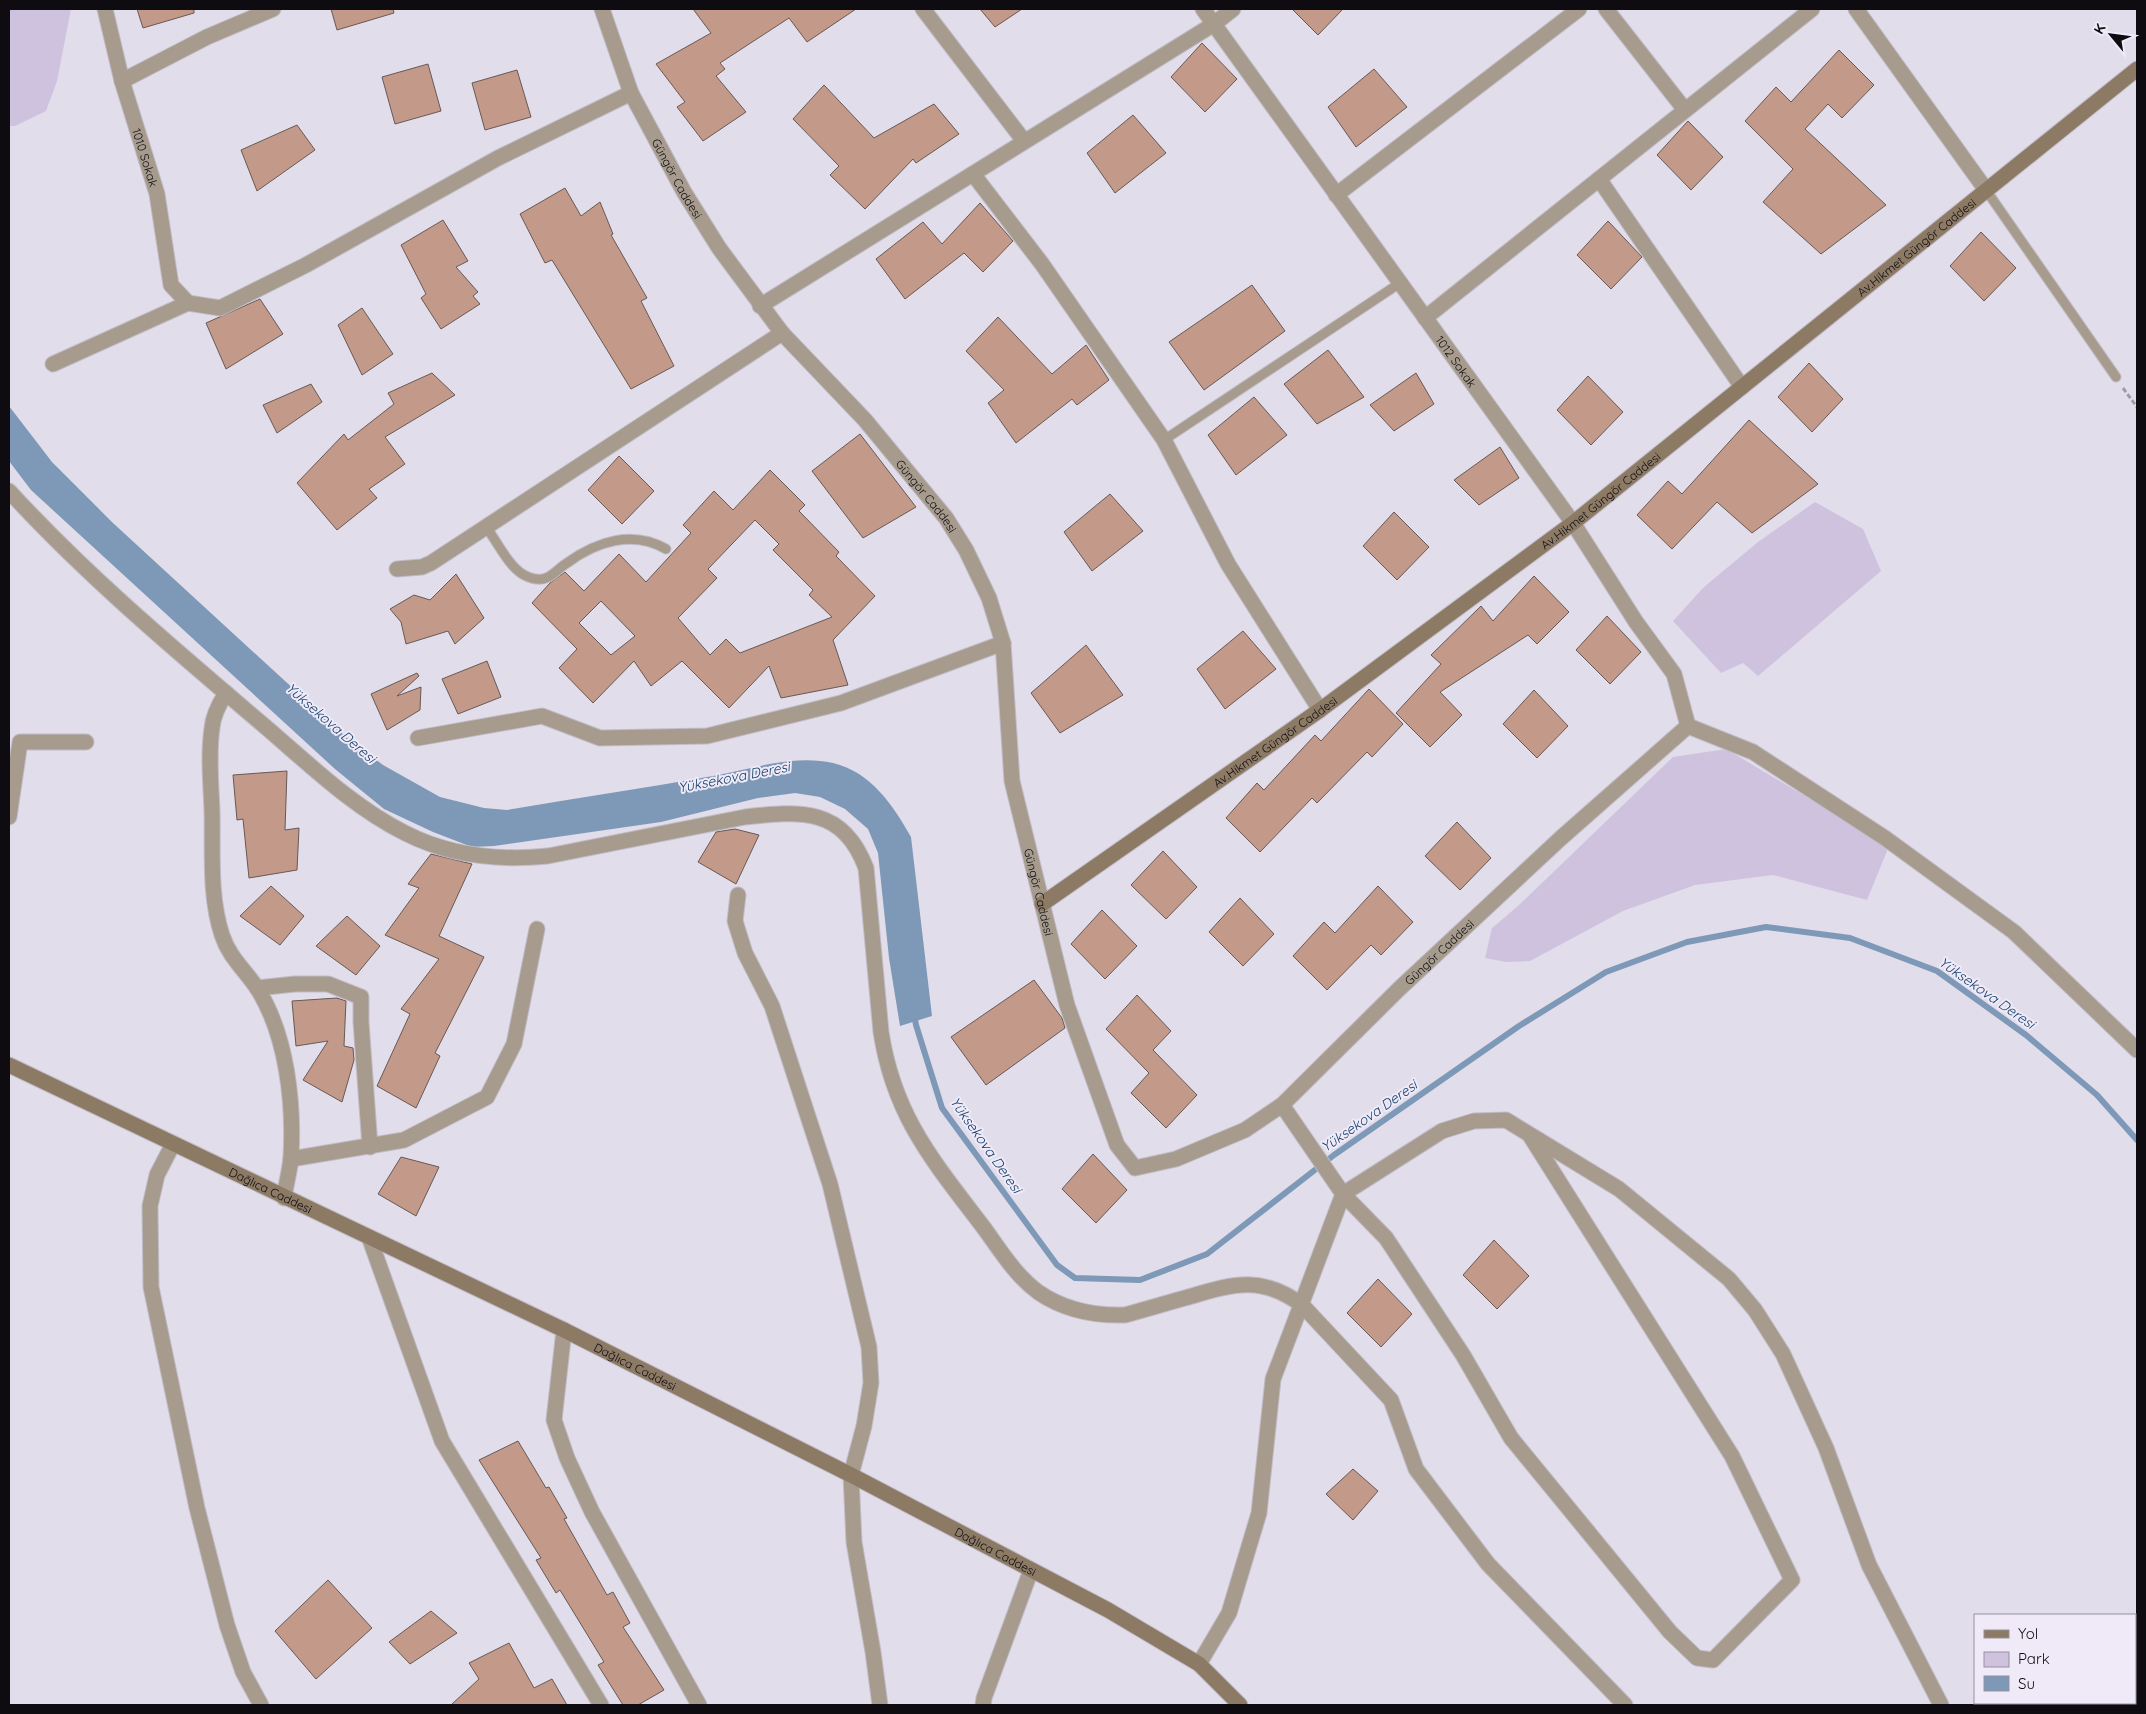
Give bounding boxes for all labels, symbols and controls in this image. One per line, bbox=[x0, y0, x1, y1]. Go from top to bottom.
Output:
north arrow bbox=[2086, 10, 2136, 60]
text: K bbox=[2090, 20, 2110, 37]
street label: 1010 Sokak bbox=[130, 126, 162, 189]
street label: Güngör Caddesi bbox=[649, 136, 706, 221]
street label: Av.Hikmet Güngör Caddesi bbox=[1854, 195, 1978, 299]
street label: 1012 Sokak bbox=[1433, 332, 1480, 390]
street label: Av.Hikmet Güngör Caddesi bbox=[1537, 449, 1663, 552]
street label: Güngör Caddesi bbox=[893, 456, 960, 535]
water label: Yüksekova Deresi bbox=[282, 679, 381, 768]
street label: Av.Hikmet Güngör Caddesi bbox=[1210, 693, 1340, 790]
water label: Yüksekova Deresi bbox=[677, 757, 793, 797]
street label: Güngör Caddesi bbox=[1021, 847, 1057, 937]
street label: Güngör Caddesi bbox=[1401, 916, 1477, 988]
water label: Yüksekova Deresi bbox=[1935, 953, 2040, 1034]
water label: Yüksekova Deresi bbox=[1317, 1075, 1422, 1156]
water label: Yüksekova Deresi bbox=[946, 1093, 1027, 1198]
street label: Dağlıca Caddesi bbox=[227, 1164, 315, 1216]
street label: Dağlıca Caddesi bbox=[592, 1339, 679, 1393]
street label: Dağlıca Caddesi bbox=[952, 1523, 1039, 1579]
legend bbox=[1974, 1614, 2136, 1704]
text: Yol bbox=[2018, 1624, 2038, 1643]
text: Park bbox=[2018, 1649, 2050, 1668]
text: Su bbox=[2018, 1674, 2035, 1693]

